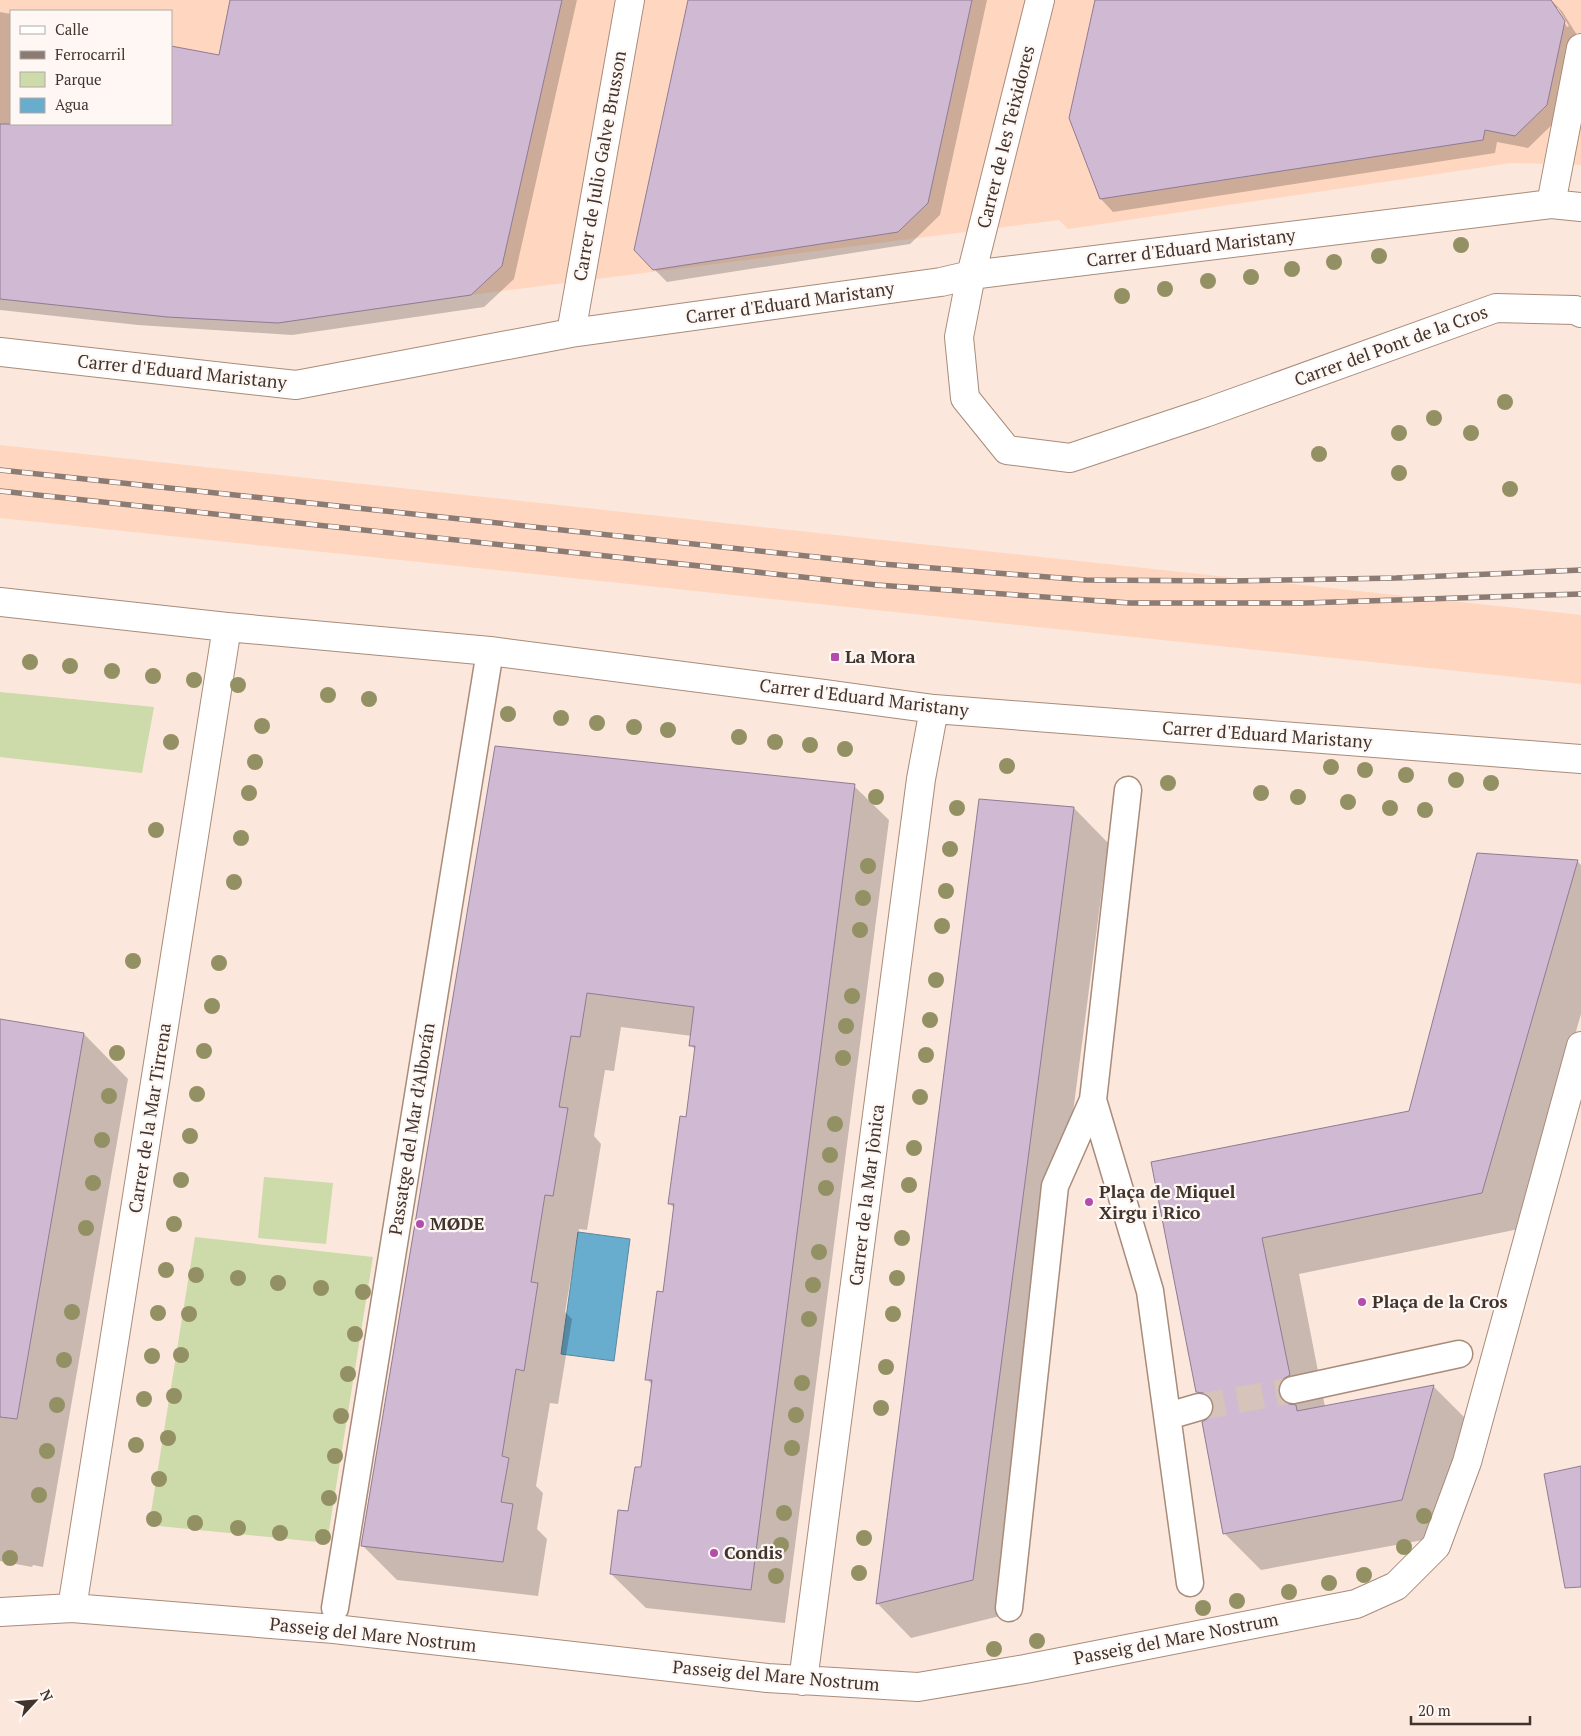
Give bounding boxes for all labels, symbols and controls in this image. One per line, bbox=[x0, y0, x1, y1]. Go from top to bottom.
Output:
legend bbox=[10, 10, 172, 125]
text: Calle bbox=[55, 19, 89, 39]
street label: Carrer de les Teixidores bbox=[971, 43, 1039, 231]
text: Ferrocarril bbox=[55, 44, 126, 64]
street label: Carrer de Julio Galve Brusson bbox=[567, 48, 631, 283]
text: Parque bbox=[55, 69, 102, 89]
text: Agua bbox=[55, 94, 89, 114]
street label: Carrer d'Eduard Maristany bbox=[1085, 222, 1298, 272]
street label: Carrer d'Eduard Maristany bbox=[684, 275, 897, 329]
street label: Carrer del Pont de la Cros bbox=[1291, 299, 1491, 391]
street label: Carrer d'Eduard Maristany bbox=[76, 348, 289, 394]
place label: La Mora bbox=[845, 644, 916, 668]
marker: La Mora bbox=[829, 651, 841, 663]
street label: Carrer d'Eduard Maristany bbox=[758, 672, 971, 722]
street label: Carrer d'Eduard Maristany bbox=[1161, 715, 1374, 753]
street label: Carrer de la Mar Tirrena bbox=[122, 1021, 176, 1215]
street label: Passatge del Mar d'Alborán bbox=[382, 1021, 440, 1237]
street label: Carrer de la Mar Jònica bbox=[843, 1103, 889, 1287]
place label: Plaça de Miquel Xirgu i Rico bbox=[1099, 1179, 1236, 1224]
marker: Plaça de Miquel Xirgu i Rico bbox=[1083, 1196, 1095, 1208]
place label: MØDE bbox=[430, 1211, 485, 1235]
marker: MØDE bbox=[414, 1218, 426, 1230]
place label: Plaça de la Cros bbox=[1372, 1289, 1508, 1313]
marker: Plaça de la Cros bbox=[1356, 1296, 1368, 1308]
place label: Condis bbox=[724, 1540, 783, 1564]
marker: Condis bbox=[708, 1547, 720, 1559]
street label: Passeig del Mare Nostrum bbox=[1071, 1606, 1281, 1670]
street label: Passeig del Mare Nostrum bbox=[268, 1611, 478, 1657]
street label: Passeig del Mare Nostrum bbox=[671, 1654, 881, 1696]
north arrow bbox=[10, 1676, 60, 1726]
text: N bbox=[36, 1686, 58, 1704]
scale bar bbox=[1411, 1694, 1530, 1726]
text: 20 m bbox=[1418, 1700, 1451, 1720]

